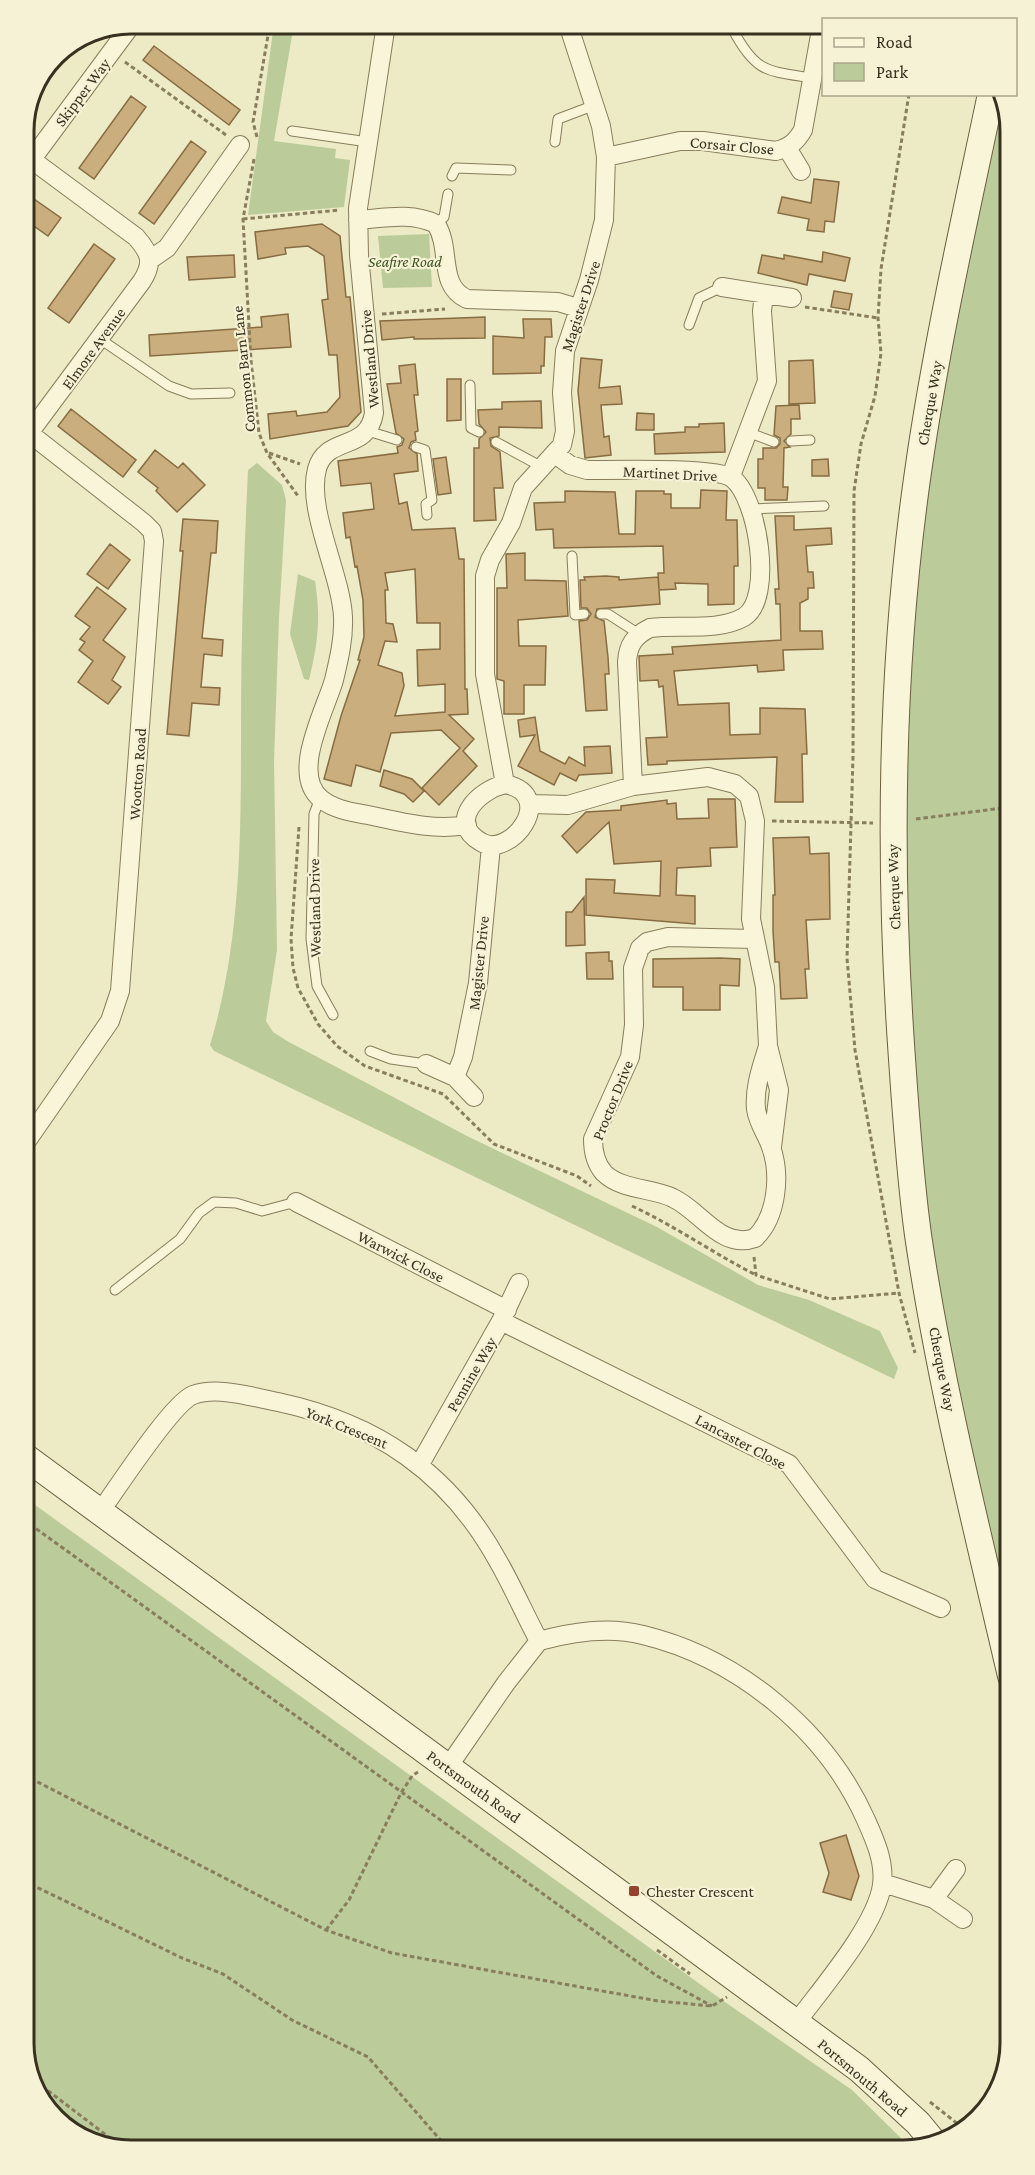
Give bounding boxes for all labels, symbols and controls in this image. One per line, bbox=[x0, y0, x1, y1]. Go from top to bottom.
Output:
legend bbox=[822, 18, 1017, 96]
text: Road bbox=[876, 32, 913, 52]
street label: Skipper Way bbox=[51, 55, 115, 130]
text: Park bbox=[876, 62, 908, 82]
street label: Corsair Close bbox=[689, 133, 775, 158]
park label: Seafire Road bbox=[368, 253, 442, 271]
street label: Magister Drive bbox=[558, 259, 604, 354]
street label: Elmore Avenue bbox=[58, 304, 129, 392]
street label: Common Barn Lane bbox=[228, 305, 259, 433]
street label: Westland Drive bbox=[357, 309, 382, 409]
street label: Cherque Way bbox=[914, 359, 946, 447]
street label: Martinet Drive bbox=[622, 463, 718, 484]
street label: Wootton Road bbox=[126, 727, 149, 821]
street label: Cherque Way bbox=[883, 843, 904, 930]
street label: Westland Drive bbox=[305, 858, 324, 958]
street label: Magister Drive bbox=[465, 915, 493, 1011]
street label: Proctor Drive bbox=[589, 1058, 636, 1143]
street label: Warwick Close bbox=[355, 1227, 447, 1286]
street label: Cherque Way bbox=[925, 1325, 959, 1414]
street label: Pennine Way bbox=[443, 1333, 501, 1415]
street label: York Crescent bbox=[303, 1403, 391, 1452]
street label: Lancaster Close bbox=[693, 1410, 789, 1472]
street label: Portsmouth Road bbox=[424, 1747, 524, 1826]
place label: Chester Crescent bbox=[646, 1883, 755, 1900]
marker: Chester Crescent bbox=[627, 1884, 641, 1898]
street label: Portsmouth Road bbox=[815, 2035, 911, 2120]

